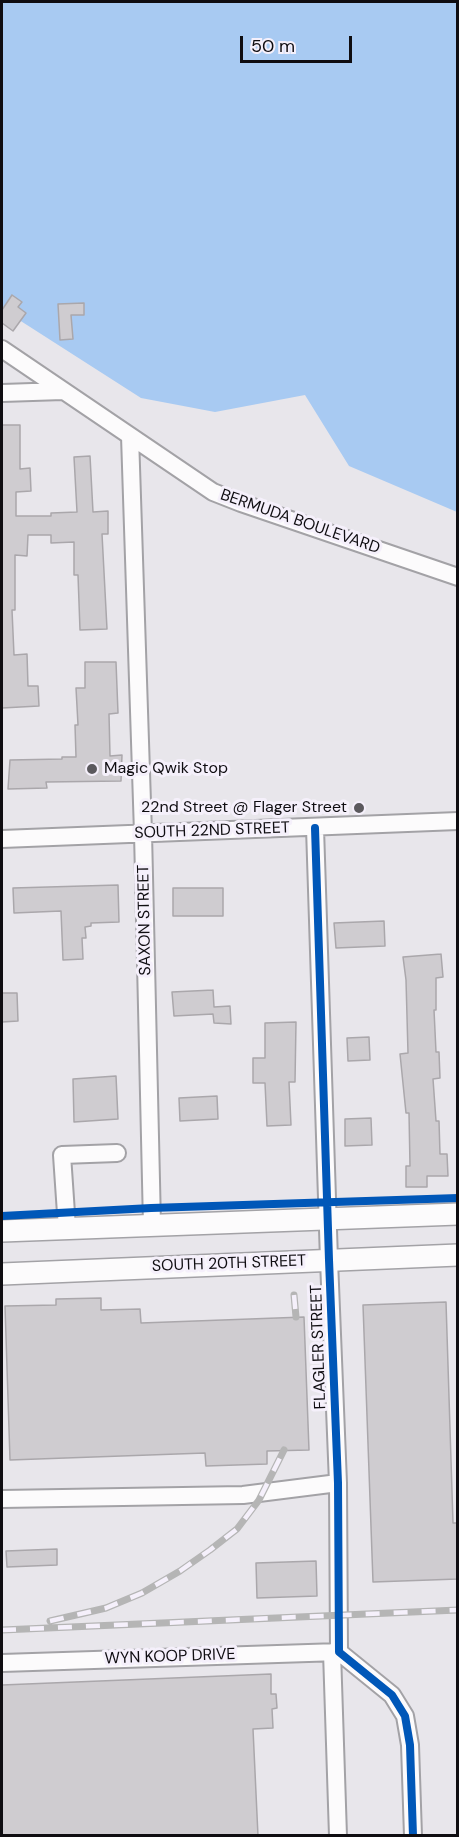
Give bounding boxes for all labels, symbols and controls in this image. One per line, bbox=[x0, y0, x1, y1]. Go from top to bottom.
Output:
scale bar bbox=[243, 24, 356, 62]
text: 50 m bbox=[251, 34, 295, 58]
street label: BERMUDA BOULEVARD bbox=[218, 486, 382, 558]
place label: Magic Qwik Stop bbox=[104, 759, 228, 779]
marker: Magic Qwik Stop bbox=[85, 762, 99, 776]
place label: 22nd Street @ Flager Street bbox=[141, 798, 347, 818]
marker: 22nd Street @ Flager Street bbox=[352, 801, 366, 815]
street label: SOUTH 22ND STREET bbox=[134, 819, 290, 843]
street label: SAXON STREET bbox=[134, 864, 156, 976]
street label: SOUTH 20TH STREET bbox=[152, 1252, 306, 1276]
street label: FLAGLER STREET bbox=[307, 1284, 331, 1410]
street label: WYN KOOP DRIVE bbox=[104, 1645, 236, 1669]

